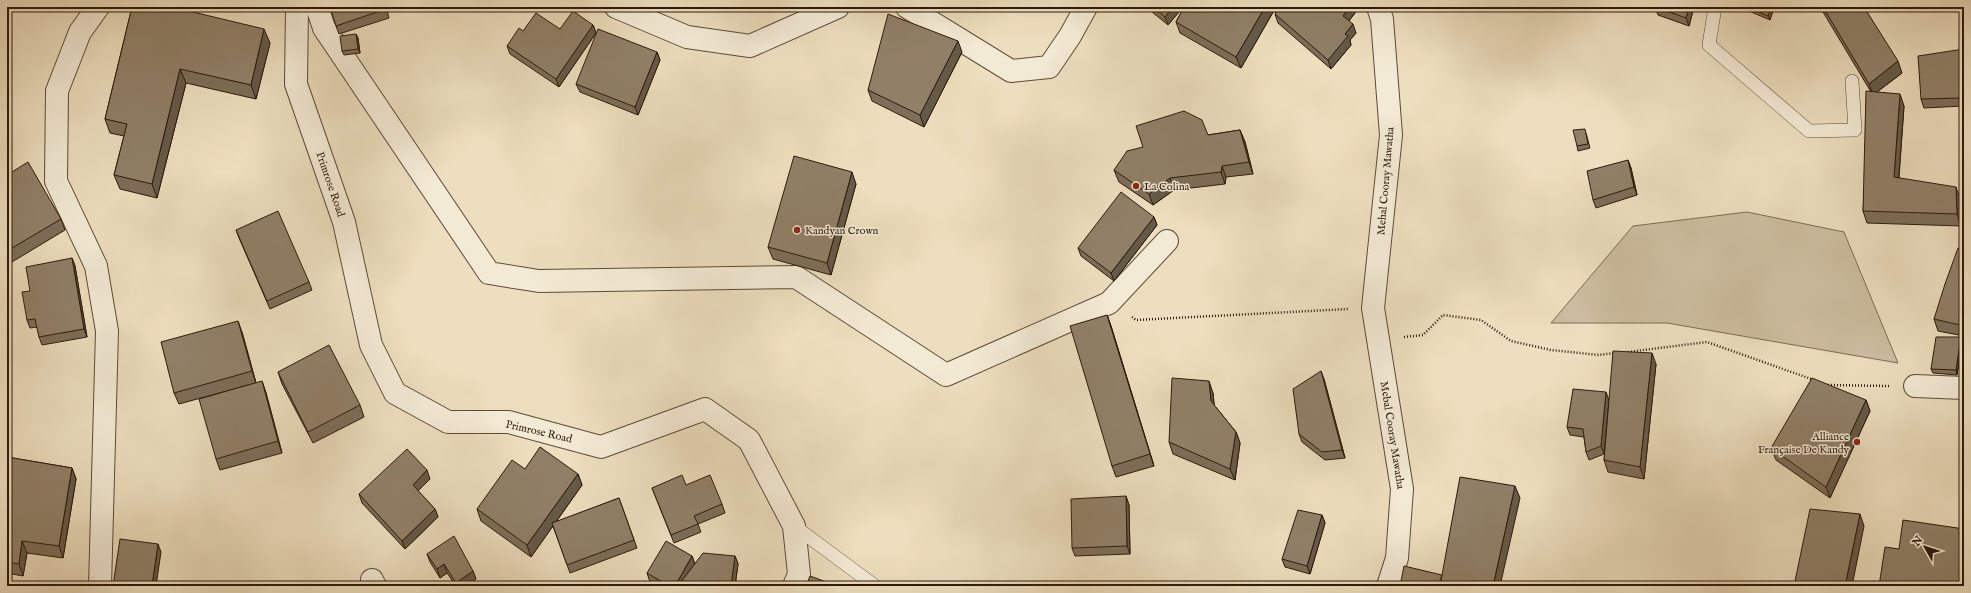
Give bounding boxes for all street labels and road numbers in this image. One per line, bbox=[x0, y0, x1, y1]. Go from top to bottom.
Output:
street label: Mehal Cooray Mawatha bbox=[1374, 126, 1398, 236]
street label: Primrose Road bbox=[312, 150, 348, 219]
street label: Mebal Cooray Mawatha bbox=[1377, 380, 1407, 490]
street label: Primrose Road bbox=[504, 418, 574, 446]

